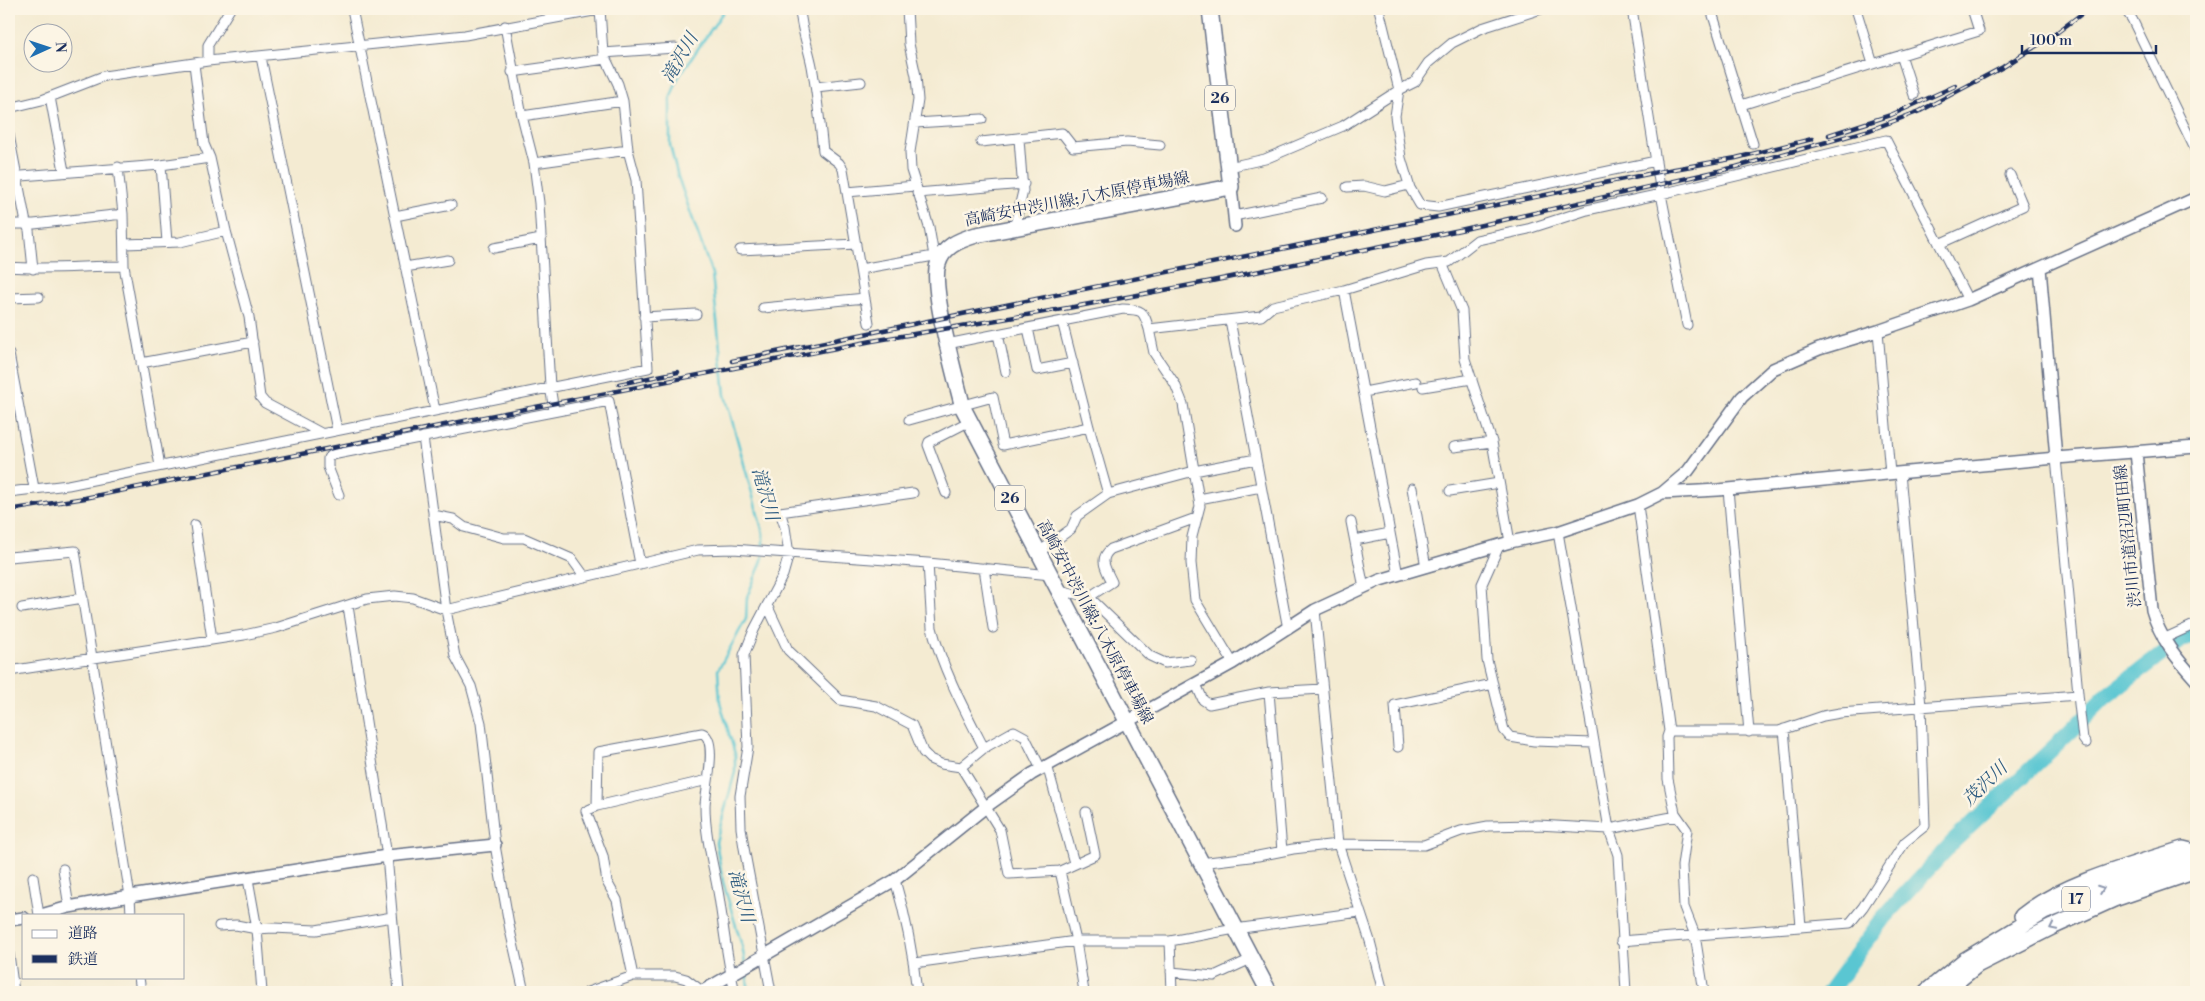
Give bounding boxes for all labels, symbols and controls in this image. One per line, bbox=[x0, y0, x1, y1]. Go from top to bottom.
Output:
north arrow bbox=[22, 22, 72, 72]
scale bar bbox=[2022, 22, 2156, 54]
water label: 滝沢川 bbox=[657, 27, 704, 87]
text: 100 m bbox=[2030, 31, 2072, 50]
text: N bbox=[51, 41, 69, 53]
road number: 26 bbox=[1205, 86, 1235, 110]
street label: 高崎安中渋川線;八木原停車場線 bbox=[963, 167, 1191, 231]
street label: 渋川市道沼辺町田線 bbox=[2111, 463, 2145, 609]
water label: 滝沢川 bbox=[747, 465, 784, 525]
road number: 26 bbox=[995, 486, 1025, 510]
street label: 高崎安中渋川線;八木原停車場線 bbox=[1033, 516, 1157, 728]
water label: 茂沢川 bbox=[1958, 756, 2014, 811]
water label: 滝沢川 bbox=[723, 867, 760, 927]
one-way arrow bbox=[2096, 885, 2105, 896]
road number: 17 bbox=[2062, 886, 2090, 912]
legend bbox=[22, 914, 185, 978]
one-way arrow bbox=[2050, 921, 2059, 931]
text: 道路 bbox=[68, 924, 98, 943]
text: 鉄道 bbox=[68, 950, 98, 969]

